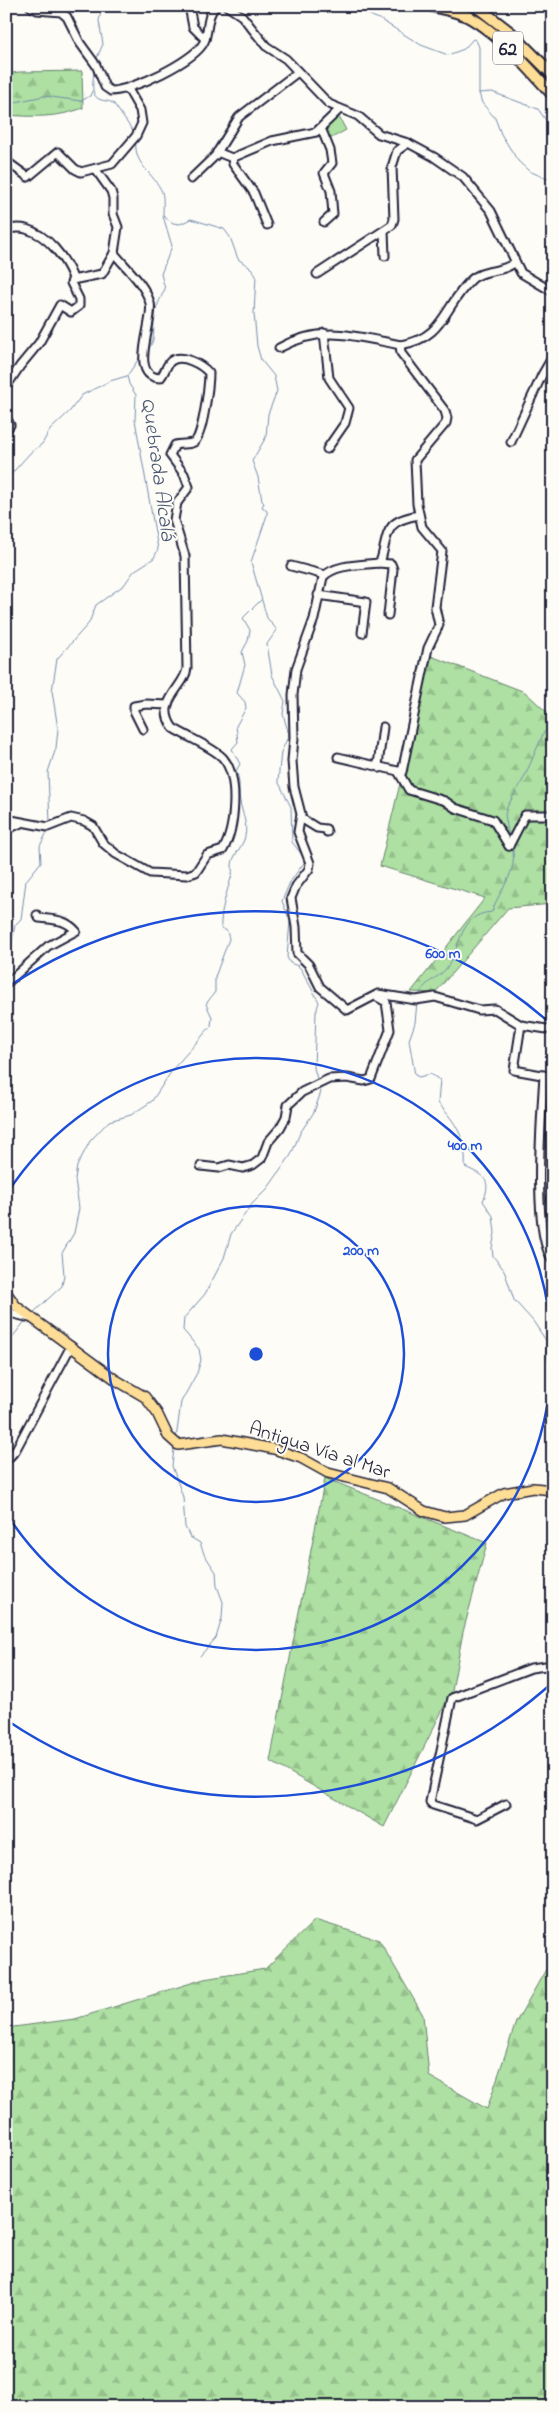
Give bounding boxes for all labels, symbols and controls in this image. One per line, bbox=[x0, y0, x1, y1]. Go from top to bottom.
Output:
road number: 62 bbox=[493, 32, 523, 64]
water label: Quebrada Alcalá bbox=[132, 396, 182, 544]
text: 600 m bbox=[425, 943, 461, 965]
text: 400 m bbox=[447, 1135, 483, 1157]
text: 200 m bbox=[342, 1240, 379, 1262]
centre of rings bbox=[247, 1345, 265, 1363]
street label: Antigua Vía al Mar bbox=[245, 1415, 394, 1489]

